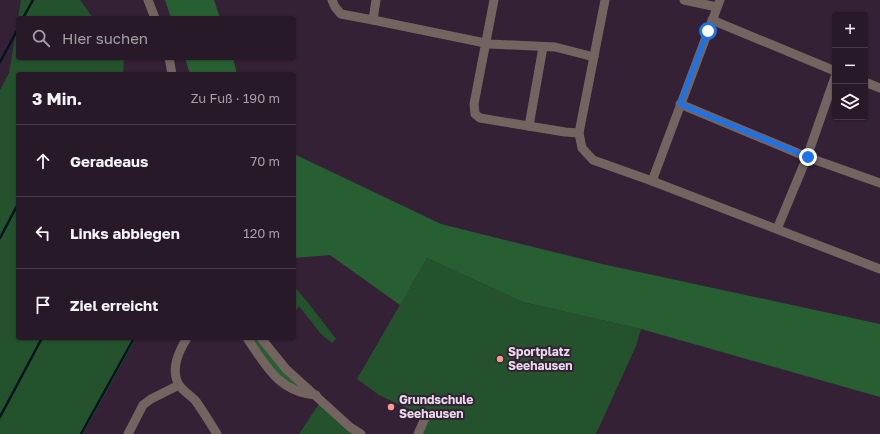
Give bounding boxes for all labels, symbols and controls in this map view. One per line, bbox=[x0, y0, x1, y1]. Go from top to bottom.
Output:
map controls bbox=[832, 12, 868, 120]
button: + bbox=[832, 12, 868, 48]
search box bbox=[16, 16, 296, 60]
route start bbox=[699, 22, 717, 40]
icon: search bbox=[30, 27, 52, 49]
text: Hier suchen bbox=[62, 29, 148, 47]
button: − bbox=[832, 48, 868, 84]
button: layers bbox=[832, 84, 868, 120]
text: 3 Min. bbox=[32, 88, 82, 109]
text: Zu Fuß · 190 m bbox=[191, 90, 280, 106]
route end bbox=[799, 148, 817, 166]
icon: ahead bbox=[32, 150, 54, 172]
text: Geradeaus bbox=[70, 152, 148, 170]
text: 70 m bbox=[250, 153, 280, 169]
icon: left bbox=[32, 222, 54, 244]
text: Links abbiegen bbox=[70, 224, 180, 242]
text: 120 m bbox=[243, 225, 280, 241]
icon: arrive bbox=[32, 294, 54, 316]
text: Ziel erreicht bbox=[70, 296, 158, 314]
place label: Sportplatz Seehausen bbox=[508, 344, 573, 373]
marker: Sportplatz Seehausen bbox=[495, 354, 505, 364]
place label: Grundschule Seehausen bbox=[399, 392, 473, 421]
marker: Grundschule Seehausen bbox=[386, 402, 396, 412]

